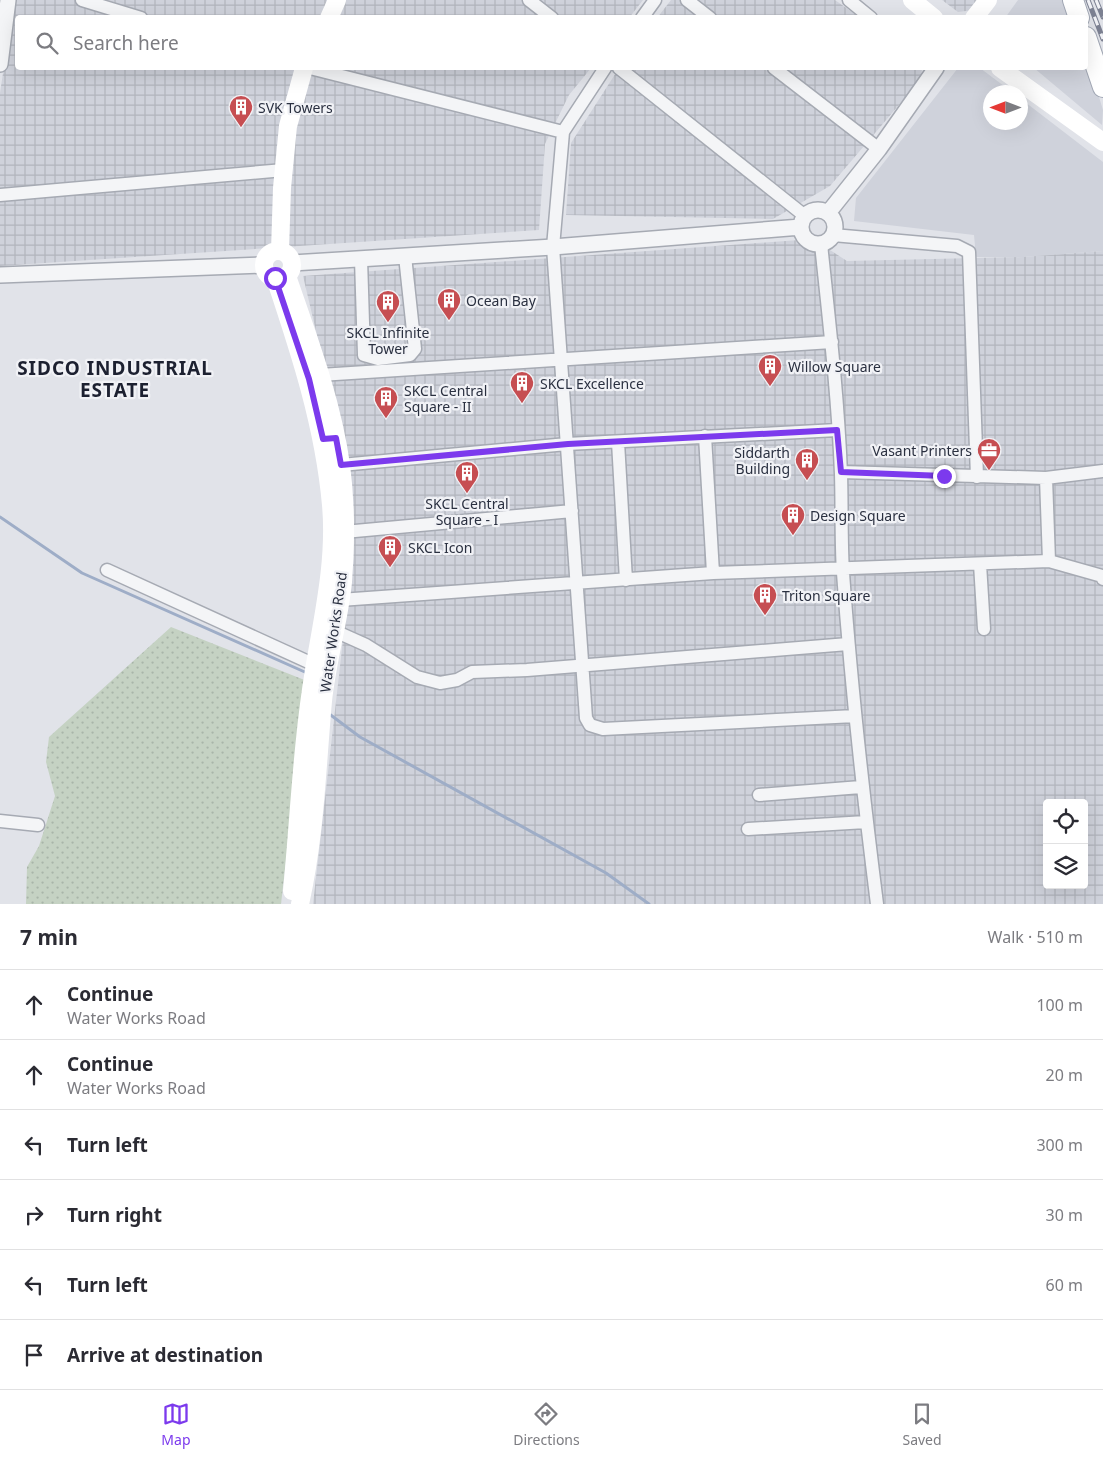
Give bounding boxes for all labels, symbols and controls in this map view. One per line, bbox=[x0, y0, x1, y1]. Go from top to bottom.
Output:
search box bbox=[15, 15, 1088, 70]
icon: search bbox=[33, 29, 61, 57]
text: Search here bbox=[73, 30, 179, 56]
north arrow bbox=[983, 85, 1028, 130]
building icon: SVK Towers bbox=[228, 94, 254, 128]
place label: SVK Towers bbox=[258, 98, 333, 117]
route start bbox=[264, 267, 287, 290]
building icon: Ocean Bay bbox=[436, 287, 462, 321]
building icon: SKCL Infinite Tower bbox=[375, 289, 401, 323]
place label: Ocean Bay bbox=[466, 291, 537, 310]
place label: SKCL Infinite Tower bbox=[347, 323, 430, 358]
building icon: Willow Square bbox=[757, 353, 783, 387]
district label: SIDCO INDUSTRIAL ESTATE bbox=[17, 355, 213, 403]
place label: Willow Square bbox=[788, 357, 881, 376]
building icon: SKCL Excellence bbox=[509, 370, 535, 404]
place label: SKCL Excellence bbox=[540, 374, 644, 393]
place label: SKCL Central Square - II bbox=[404, 381, 487, 416]
building icon: SKCL Central Square - II bbox=[373, 385, 399, 419]
office icon: Vasant Printers bbox=[976, 437, 1002, 471]
place label: Vasant Printers bbox=[872, 441, 972, 460]
place label: Siddarth Building bbox=[734, 443, 790, 478]
building icon: Siddarth Building bbox=[794, 447, 820, 481]
building icon: SKCL Central Square - I bbox=[454, 460, 480, 494]
route end bbox=[933, 465, 956, 488]
place label: SKCL Central Square - I bbox=[425, 494, 509, 529]
building icon: Design Square bbox=[780, 502, 806, 536]
place label: Design Square bbox=[810, 506, 906, 525]
building icon: SKCL Icon bbox=[377, 534, 403, 568]
place label: SKCL Icon bbox=[408, 538, 472, 557]
street label: Water Works Road bbox=[315, 571, 351, 693]
building icon: Triton Square bbox=[752, 582, 778, 616]
place label: Triton Square bbox=[782, 586, 871, 605]
map controls bbox=[1043, 799, 1088, 889]
button: locate bbox=[1043, 799, 1088, 844]
button: layers bbox=[1043, 844, 1088, 889]
text: 7 min bbox=[20, 923, 78, 951]
text: Walk · 510 m bbox=[988, 926, 1083, 948]
text: Continue bbox=[67, 981, 153, 1007]
icon: ahead bbox=[20, 991, 48, 1019]
text: 100 m bbox=[1036, 994, 1083, 1016]
text: Water Works Road bbox=[67, 1007, 206, 1029]
text: Continue bbox=[67, 1051, 153, 1077]
icon: ahead bbox=[20, 1061, 48, 1089]
text: 20 m bbox=[1046, 1064, 1083, 1086]
text: Water Works Road bbox=[67, 1077, 206, 1099]
icon: left bbox=[20, 1131, 48, 1159]
text: Turn left bbox=[67, 1132, 148, 1158]
text: 300 m bbox=[1036, 1134, 1083, 1156]
icon: right bbox=[20, 1201, 48, 1229]
text: Turn right bbox=[67, 1202, 162, 1228]
text: 30 m bbox=[1046, 1204, 1083, 1226]
icon: left bbox=[20, 1271, 48, 1299]
text: Turn left bbox=[67, 1272, 148, 1298]
text: 60 m bbox=[1046, 1274, 1083, 1296]
icon: arrive bbox=[20, 1341, 48, 1369]
text: Arrive at destination bbox=[67, 1342, 263, 1368]
tab: Map bbox=[161, 1400, 191, 1449]
tab: Directions bbox=[513, 1400, 580, 1449]
tab: Saved bbox=[902, 1400, 942, 1449]

